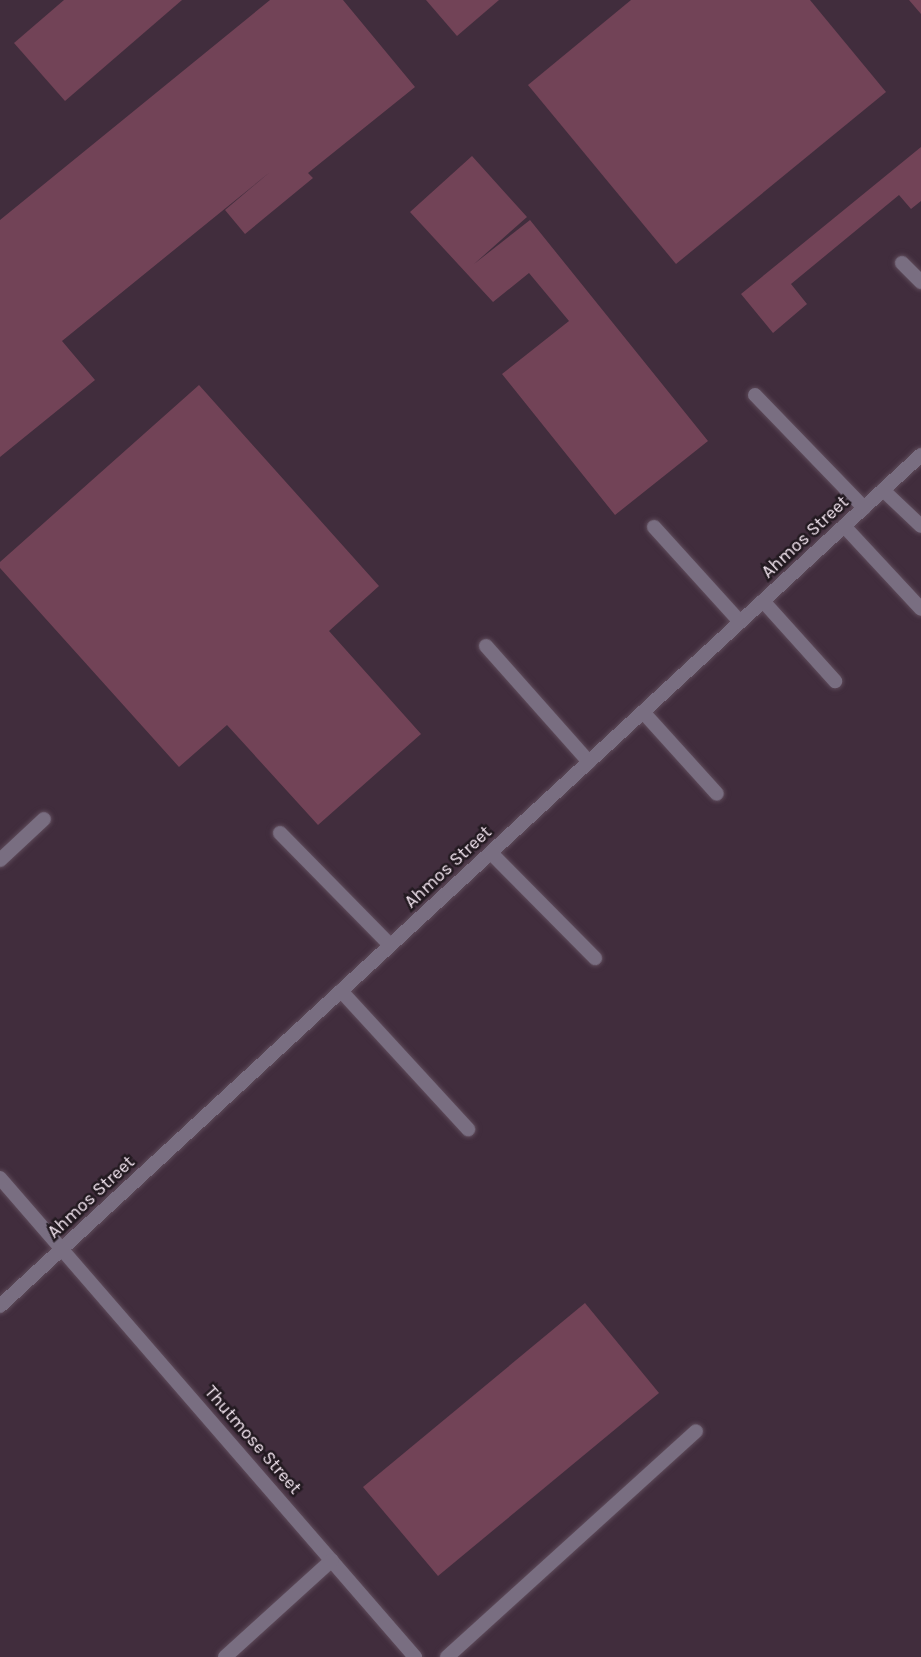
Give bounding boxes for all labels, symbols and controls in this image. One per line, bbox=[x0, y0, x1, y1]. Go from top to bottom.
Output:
street label: Ahmos Street bbox=[757, 491, 853, 583]
street label: Ahmos Street bbox=[400, 821, 496, 913]
street label: Ahmos Street bbox=[43, 1151, 139, 1243]
street label: Thutmose Street bbox=[200, 1381, 306, 1499]

